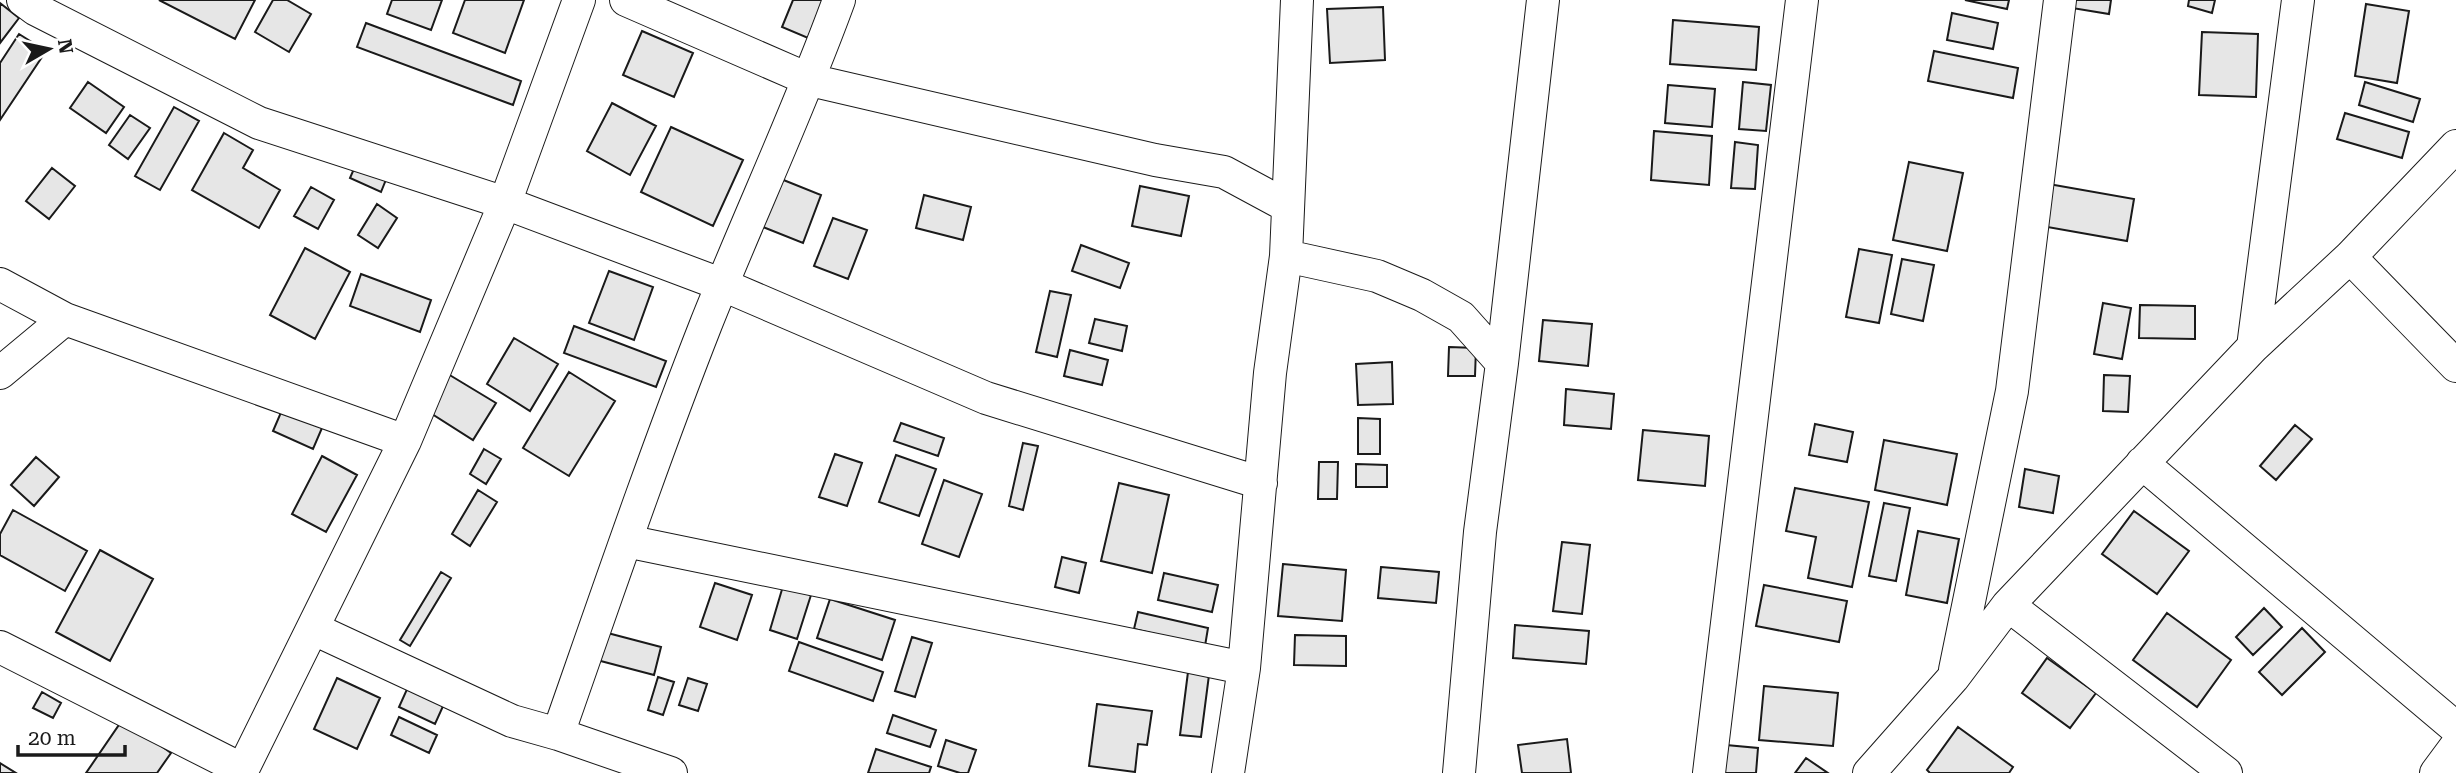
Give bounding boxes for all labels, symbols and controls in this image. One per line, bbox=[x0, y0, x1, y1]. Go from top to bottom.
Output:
north arrow bbox=[14, 14, 84, 84]
text: N bbox=[53, 37, 78, 56]
scale bar bbox=[18, 714, 124, 758]
text: 20 m bbox=[28, 726, 76, 750]

